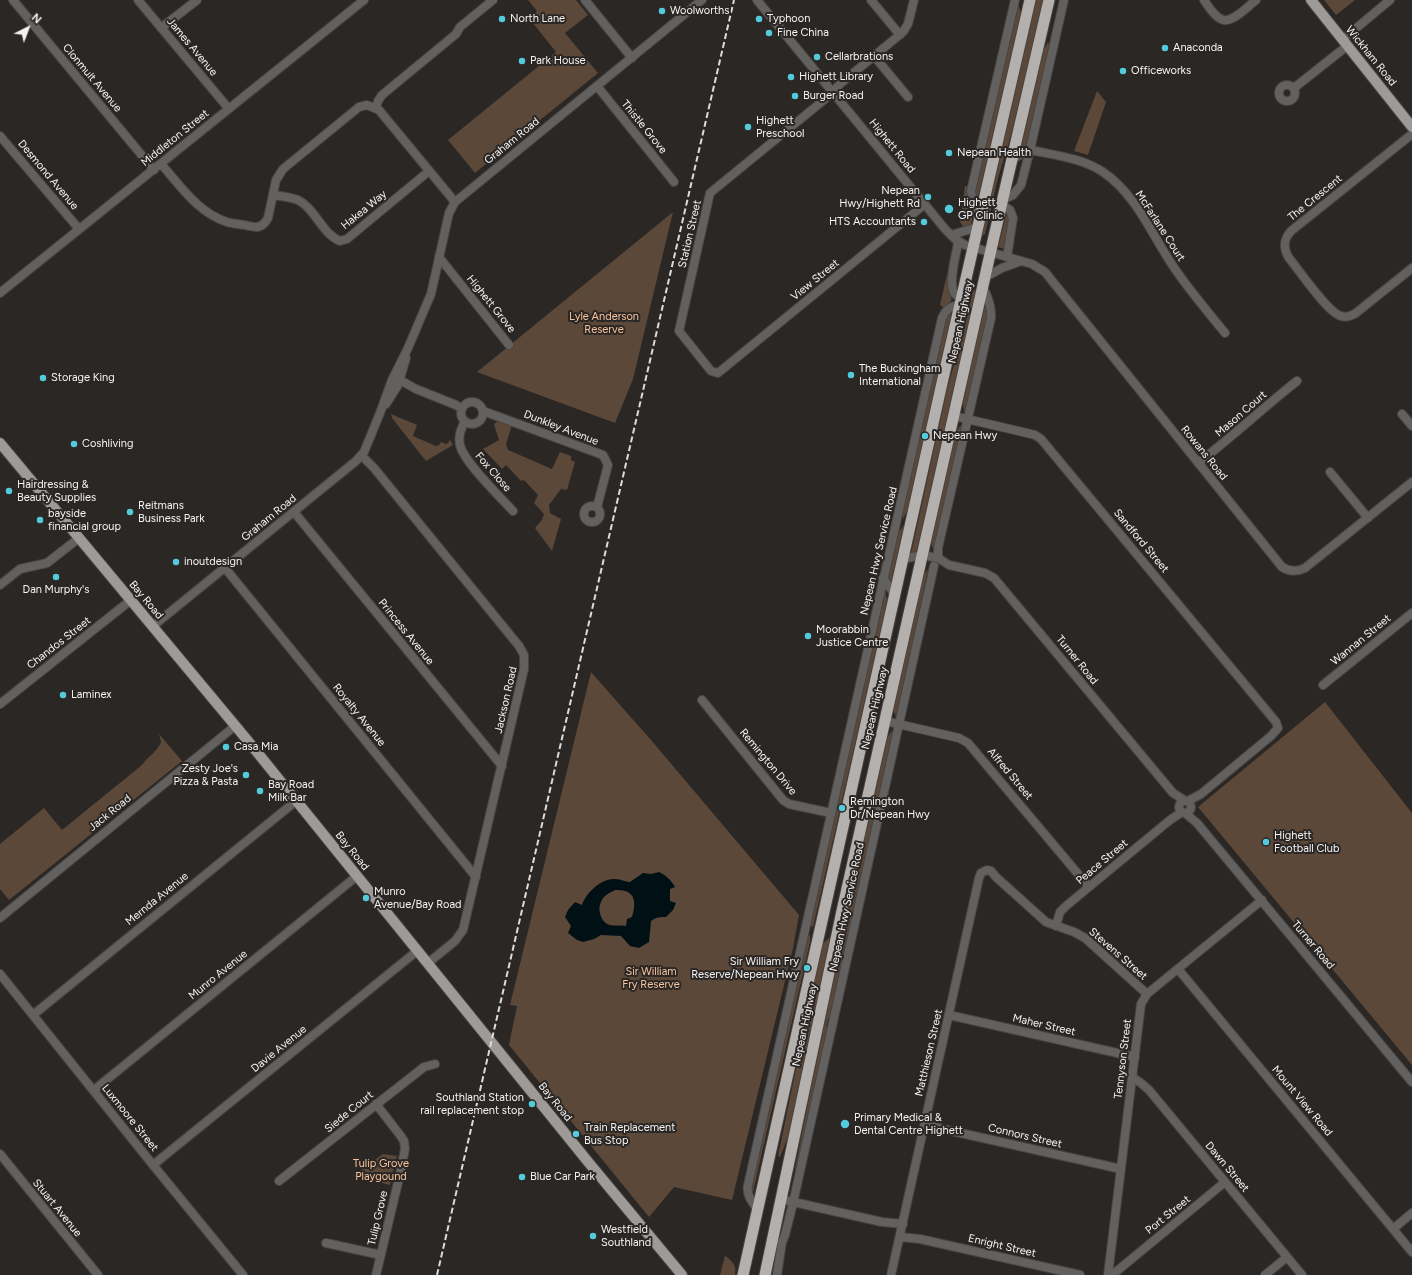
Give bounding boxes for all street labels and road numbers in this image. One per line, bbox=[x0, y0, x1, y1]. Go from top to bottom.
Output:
street label: James Avenue bbox=[164, 15, 220, 79]
street label: Wickham Road bbox=[1343, 23, 1399, 89]
street label: Clonmult Avenue bbox=[60, 41, 124, 115]
street label: Thistle Grove bbox=[618, 98, 670, 156]
street label: Middleton Street bbox=[138, 107, 212, 169]
street label: Graham Road bbox=[482, 115, 542, 167]
street label: Highett Road bbox=[866, 116, 918, 176]
street label: Desmond Avenue bbox=[15, 137, 81, 213]
street label: The Crescent bbox=[1285, 172, 1345, 224]
street label: Hakea Way bbox=[339, 188, 389, 232]
street label: McFarlane Court bbox=[1132, 188, 1188, 264]
street label: Station Street bbox=[676, 199, 704, 269]
street label: View Street bbox=[788, 257, 842, 303]
street label: Highett Grove bbox=[464, 273, 518, 335]
street label: Nepean Highway bbox=[946, 279, 976, 365]
street label: Mason Court bbox=[1213, 388, 1269, 440]
street label: Dunkley Avenue bbox=[522, 408, 600, 448]
street label: Rowans Road bbox=[1178, 423, 1230, 483]
street label: Fox Close bbox=[472, 450, 514, 494]
street label: Nepean Hwy Service Road bbox=[858, 485, 900, 617]
street label: Graham Road bbox=[239, 492, 299, 544]
street label: Sandford Street bbox=[1111, 506, 1171, 576]
street label: Bay Road bbox=[126, 578, 166, 622]
street label: Princess Avenue bbox=[375, 596, 437, 668]
street label: Wannan Street bbox=[1328, 612, 1394, 668]
street label: Chandos Street bbox=[24, 614, 94, 672]
street label: Turner Road bbox=[1053, 633, 1101, 687]
street label: Jackson Road bbox=[492, 665, 520, 735]
street label: Nepean Highway bbox=[859, 665, 891, 751]
street label: Royalty Avenue bbox=[330, 681, 388, 749]
street label: Remington Drive bbox=[737, 726, 799, 798]
street label: Alfred Street bbox=[984, 745, 1036, 803]
street label: Jack Road bbox=[86, 792, 134, 834]
street label: Bay Road bbox=[332, 829, 372, 873]
street label: Peace Street bbox=[1073, 837, 1131, 887]
street label: Nepean Hwy Service Road bbox=[827, 841, 867, 973]
street label: Mernda Avenue bbox=[123, 870, 191, 928]
street label: Turner Road bbox=[1289, 918, 1337, 972]
street label: Stevens Street bbox=[1086, 925, 1150, 983]
street label: Munro Avenue bbox=[186, 947, 250, 1003]
street label: Nepean Highway bbox=[790, 982, 820, 1068]
street label: Matthieson Street bbox=[913, 1008, 945, 1098]
street label: Maher Street bbox=[1011, 1011, 1077, 1039]
street label: Tennyson Street bbox=[1112, 1018, 1134, 1100]
street label: Davie Avenue bbox=[249, 1023, 309, 1075]
street label: Mount View Road bbox=[1269, 1063, 1335, 1139]
street label: Bay Road bbox=[535, 1080, 575, 1124]
street label: Luxmoore Street bbox=[99, 1082, 161, 1154]
street label: Siede Court bbox=[322, 1088, 376, 1136]
street label: Connors Street bbox=[987, 1121, 1063, 1151]
street label: Dawn Street bbox=[1202, 1139, 1252, 1195]
street label: Stuart Avenue bbox=[30, 1176, 84, 1240]
street label: Tulip Grove bbox=[365, 1189, 391, 1247]
street label: Port Street bbox=[1143, 1193, 1193, 1237]
street label: Enright Street bbox=[967, 1232, 1037, 1260]

